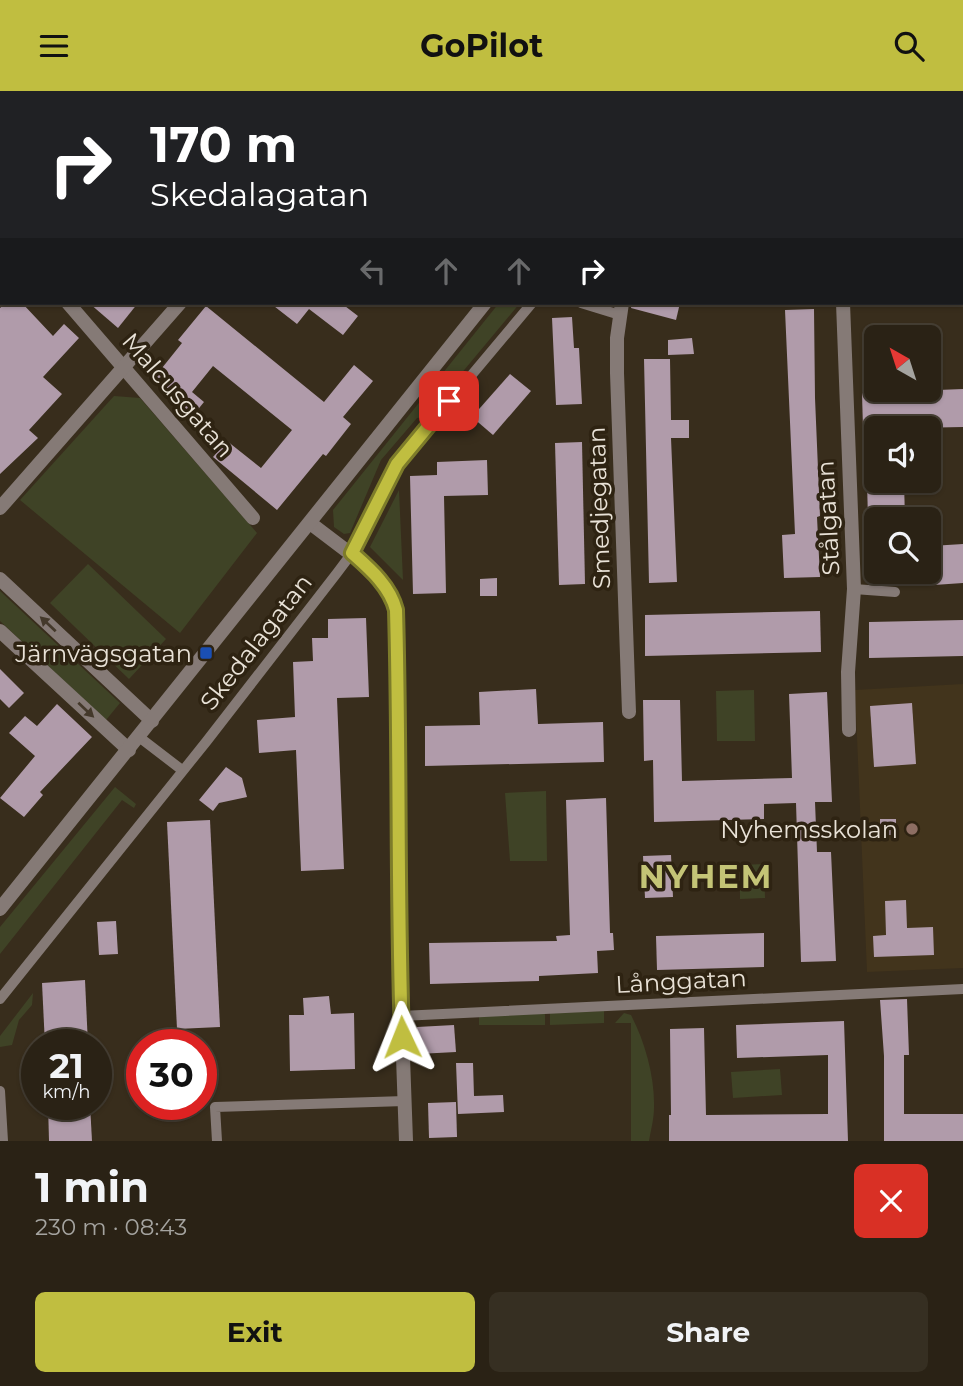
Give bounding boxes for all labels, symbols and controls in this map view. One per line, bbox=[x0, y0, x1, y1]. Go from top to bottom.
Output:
text: GoPilot bbox=[420, 26, 543, 65]
icon: menu bbox=[35, 27, 73, 65]
icon: search bbox=[890, 27, 928, 65]
text: 170 m bbox=[150, 115, 297, 174]
icon: right bbox=[35, 119, 126, 210]
text: Skedalagatan bbox=[150, 175, 369, 214]
icon: left bbox=[354, 252, 392, 290]
icon: ahead bbox=[427, 252, 465, 290]
icon: ahead bbox=[500, 252, 538, 290]
icon: right bbox=[573, 252, 611, 290]
north arrow bbox=[864, 325, 942, 403]
map controls bbox=[864, 325, 941, 584]
street label: Malcusgatan bbox=[116, 327, 240, 463]
pin bbox=[419, 371, 479, 431]
icon: arrive bbox=[430, 382, 468, 420]
button: sound bbox=[864, 416, 941, 493]
street label: Smedjegatan bbox=[582, 426, 616, 590]
street label: Stålgatan bbox=[811, 460, 845, 576]
button: search bbox=[864, 507, 941, 584]
street label: Skedalagatan bbox=[194, 568, 318, 716]
one-way arrow bbox=[40, 617, 57, 633]
place label: Järnvägsgatan bbox=[14, 639, 192, 668]
marker: Järnvägsgatan bbox=[198, 645, 214, 661]
one-way arrow bbox=[77, 702, 94, 718]
place label: Nyhemsskolan bbox=[720, 815, 898, 844]
marker: Nyhemsskolan bbox=[904, 821, 920, 837]
district label: NYHEM bbox=[639, 857, 773, 896]
street label: Långgatan bbox=[615, 963, 747, 999]
position arrow bbox=[365, 1000, 439, 1074]
speed limit sign: 30 bbox=[126, 1029, 217, 1120]
text: 21 bbox=[49, 1044, 84, 1087]
text: km/h bbox=[42, 1081, 91, 1103]
text: 1 min bbox=[35, 1161, 149, 1213]
button: close bbox=[854, 1164, 928, 1238]
text: 230 m · 08:43 bbox=[35, 1213, 187, 1241]
button: Exit bbox=[35, 1292, 475, 1372]
button: Share bbox=[489, 1292, 928, 1372]

